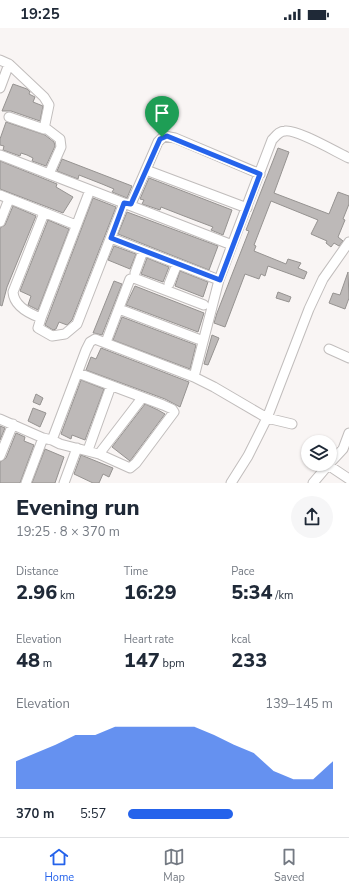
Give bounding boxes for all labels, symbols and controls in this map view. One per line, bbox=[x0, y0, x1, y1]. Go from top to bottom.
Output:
text: 19:25 bbox=[20, 4, 60, 24]
pin bbox=[145, 96, 179, 137]
icon: arrive bbox=[151, 102, 173, 124]
map controls bbox=[301, 435, 337, 471]
button: layers bbox=[301, 435, 337, 471]
text: Evening run bbox=[16, 493, 140, 523]
button: share bbox=[291, 496, 333, 538]
text: 19:25 · 8 × 370 m bbox=[16, 523, 120, 541]
text: Distance bbox=[16, 564, 59, 579]
text: Time bbox=[124, 564, 148, 579]
text: Pace bbox=[231, 564, 255, 579]
text: 2.96 bbox=[16, 579, 57, 606]
text: 16:29 bbox=[124, 579, 177, 606]
text: 5:34 bbox=[231, 579, 273, 606]
text: km bbox=[57, 588, 75, 603]
text: /km bbox=[273, 588, 293, 603]
text: Elevation bbox=[16, 632, 62, 647]
text: Heart rate bbox=[124, 632, 174, 647]
text: kcal bbox=[231, 632, 251, 647]
text: 48 bbox=[16, 647, 40, 674]
text: 147 bbox=[124, 647, 160, 674]
text: 233 bbox=[231, 647, 267, 674]
text: m bbox=[40, 656, 52, 671]
text: bpm bbox=[160, 656, 185, 671]
text: Elevation bbox=[16, 695, 70, 713]
text: 139–145 m bbox=[265, 695, 333, 713]
text: 370 m bbox=[16, 805, 54, 823]
text: 5:57 bbox=[80, 805, 106, 823]
tab: Home bbox=[44, 846, 74, 885]
tab: Map bbox=[163, 846, 185, 885]
tab: Saved bbox=[274, 846, 305, 885]

